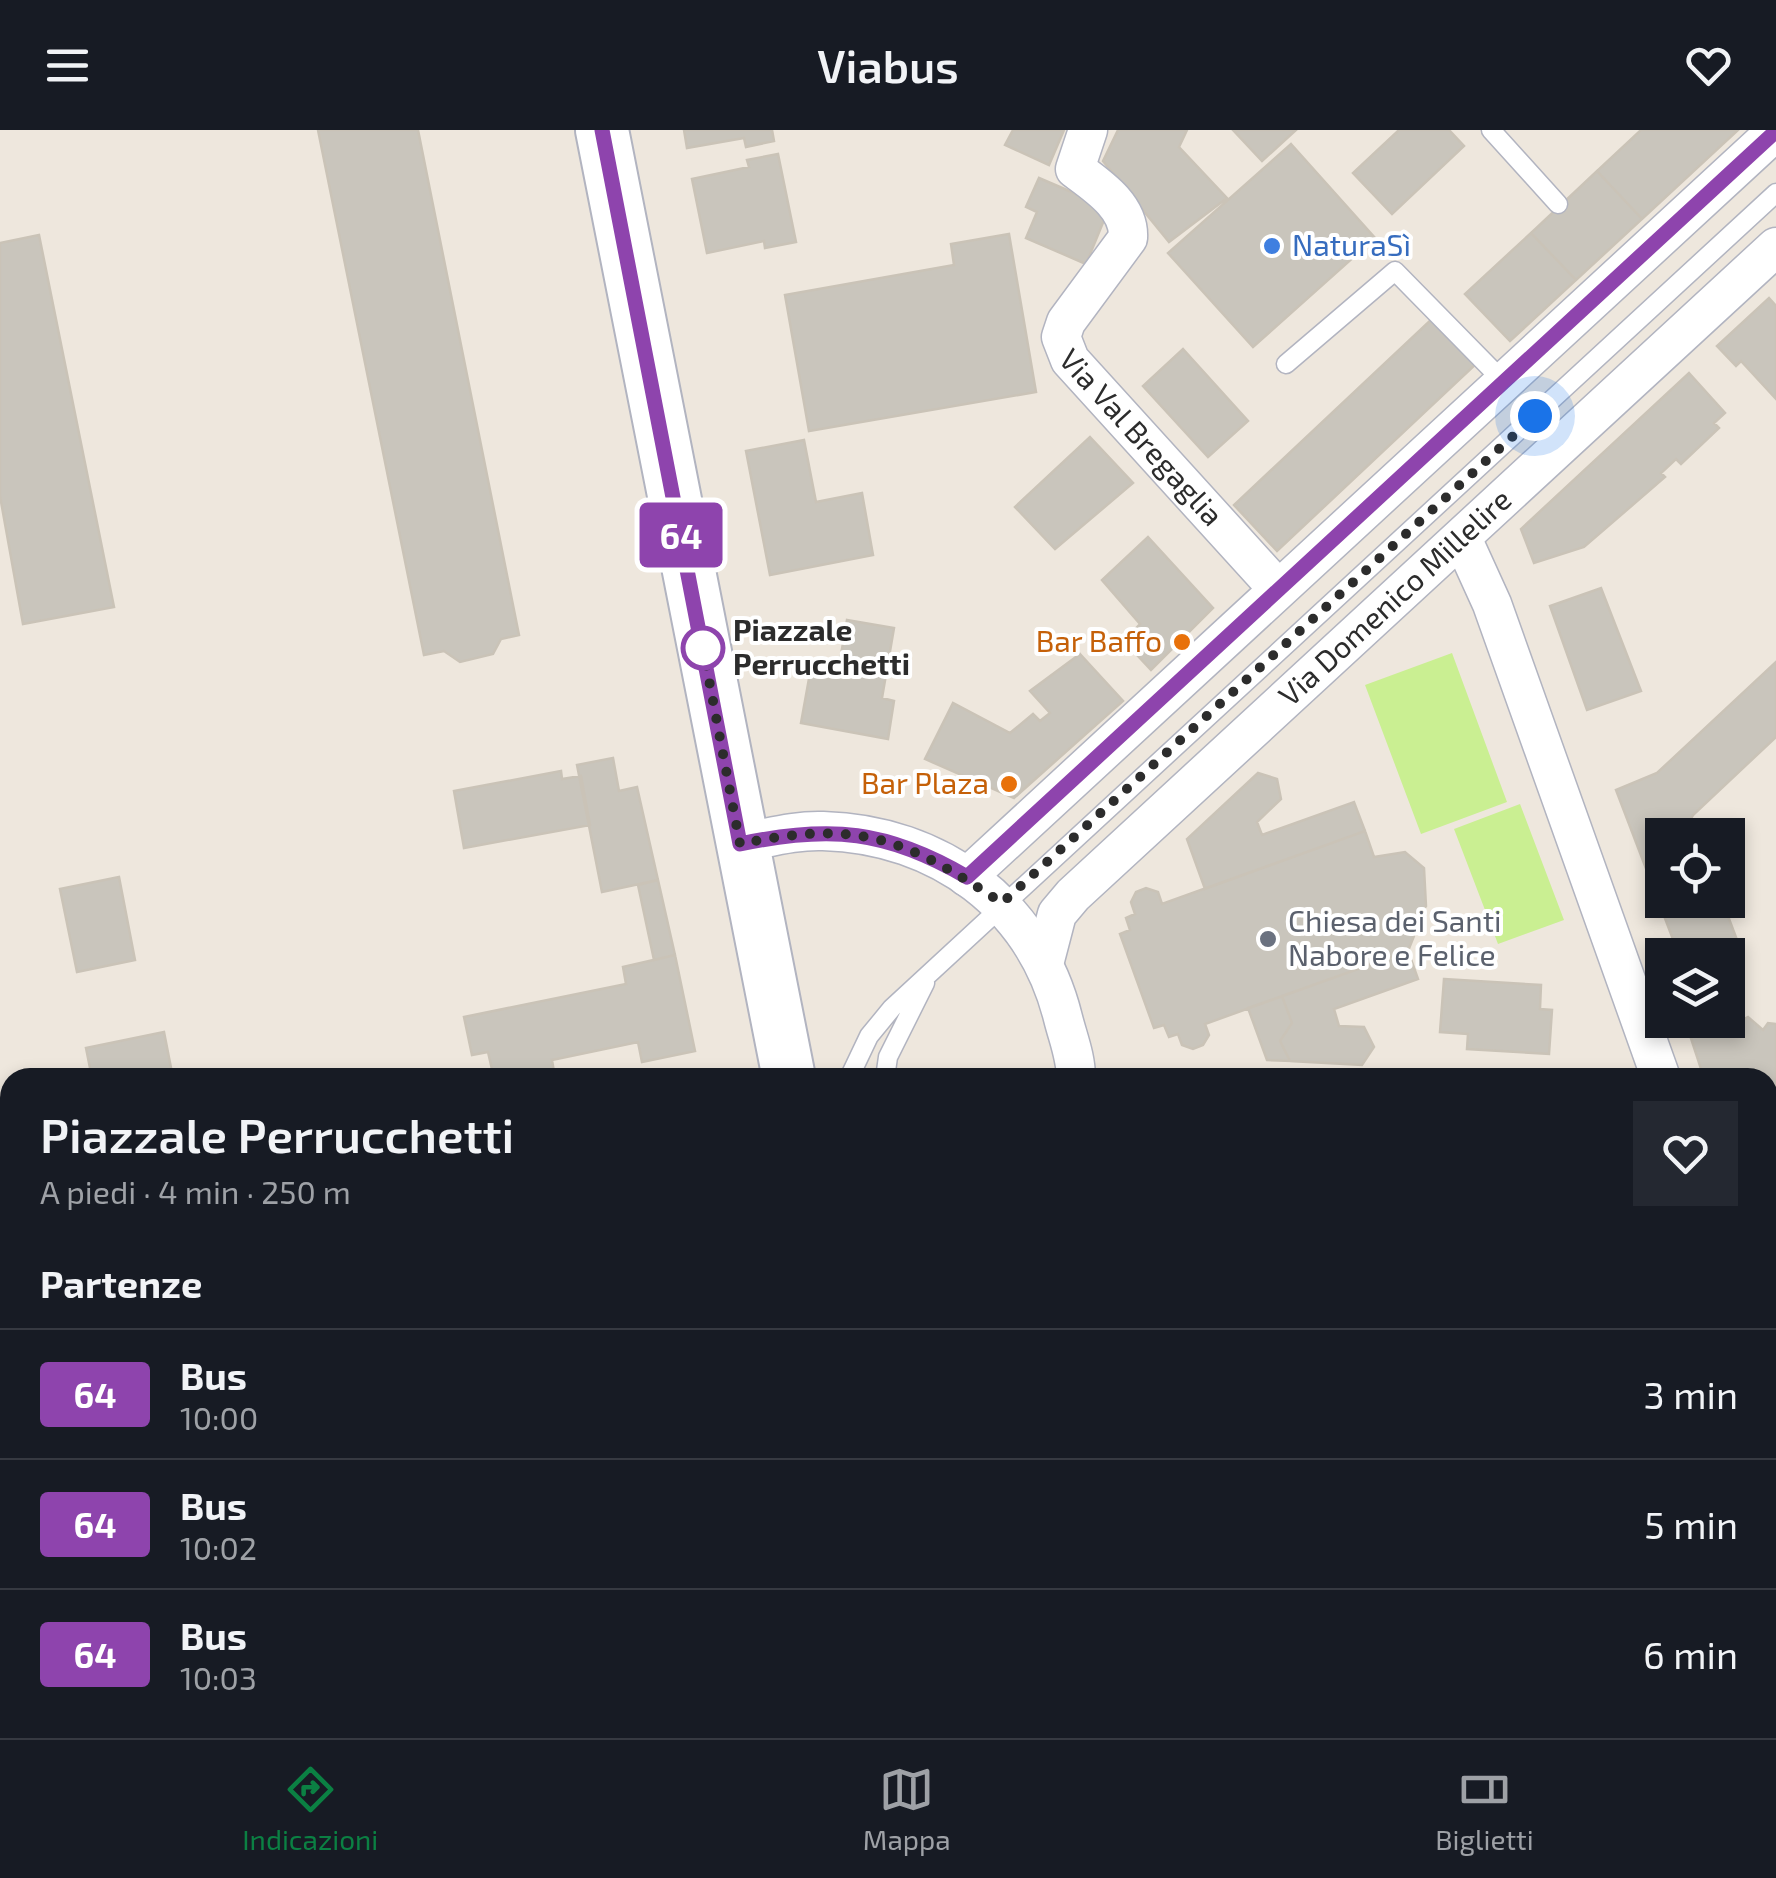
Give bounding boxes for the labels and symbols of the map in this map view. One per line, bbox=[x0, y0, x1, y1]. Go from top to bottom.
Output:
place label: NaturaSì bbox=[1292, 226, 1411, 262]
marker: NaturaSì bbox=[1261, 235, 1283, 257]
street label: Via Val Bregaglia bbox=[1053, 341, 1231, 532]
your location bbox=[1510, 391, 1560, 441]
street label: Via Domenico Millelire bbox=[1270, 480, 1518, 712]
line badge: 64 bbox=[636, 502, 726, 568]
place label: Piazzale Perrucchetti bbox=[733, 611, 910, 681]
place label: Bar Baffo bbox=[1036, 622, 1162, 658]
marker: Piazzale Perrucchetti bbox=[682, 627, 724, 669]
marker: Bar Baffo bbox=[1171, 631, 1193, 653]
place label: Bar Plaza bbox=[861, 764, 989, 800]
marker: Bar Plaza bbox=[998, 773, 1020, 795]
place label: Chiesa dei Santi Nabore e Felice bbox=[1288, 902, 1502, 972]
marker: Chiesa dei Santi Nabore e Felice bbox=[1257, 928, 1279, 950]

